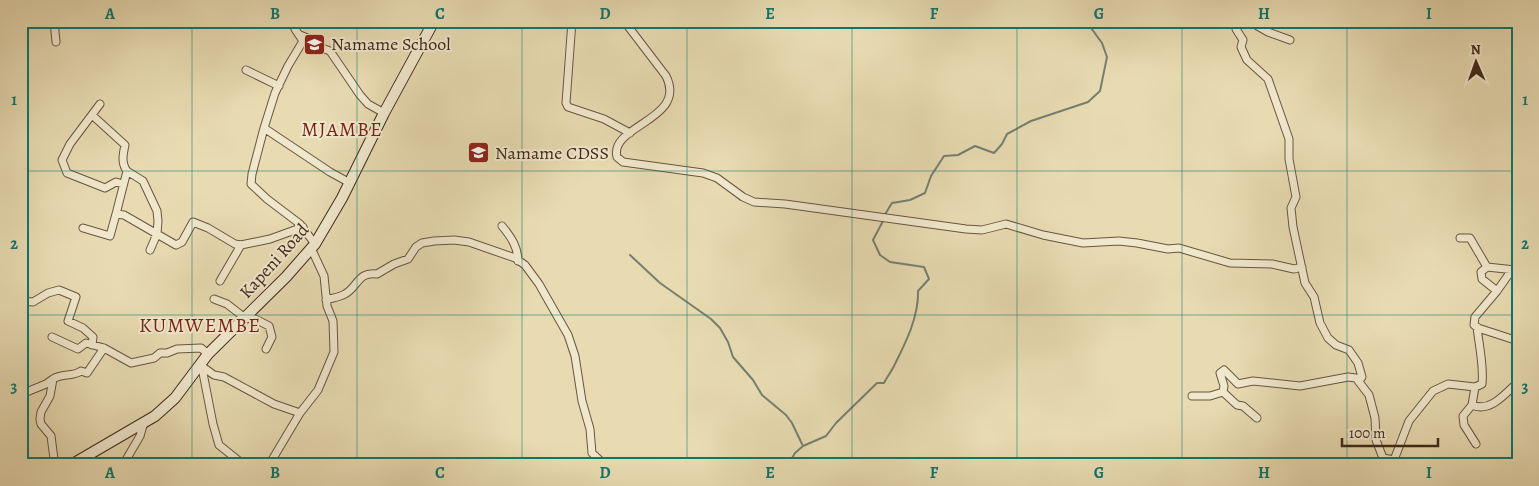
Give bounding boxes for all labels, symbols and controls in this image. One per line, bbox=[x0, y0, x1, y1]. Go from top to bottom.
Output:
text: A bbox=[104, 3, 116, 25]
text: B bbox=[270, 3, 280, 25]
text: C bbox=[435, 3, 445, 25]
text: D bbox=[599, 3, 611, 25]
text: E bbox=[765, 3, 775, 25]
text: F bbox=[930, 3, 939, 25]
text: G bbox=[1094, 3, 1104, 25]
text: H bbox=[1258, 3, 1270, 25]
text: I bbox=[1426, 3, 1432, 25]
school or university icon: Namame School bbox=[303, 32, 327, 56]
place label: Namame School bbox=[331, 32, 451, 56]
north arrow bbox=[1452, 38, 1502, 88]
text: N bbox=[1470, 40, 1481, 59]
text: 1 bbox=[11, 89, 17, 111]
text: 1 bbox=[1522, 89, 1528, 111]
district label: MJAMBE bbox=[301, 116, 383, 143]
school or university icon: Namame CDSS bbox=[467, 141, 491, 165]
place label: Namame CDSS bbox=[495, 141, 609, 165]
street label: Kapeni Road bbox=[234, 218, 314, 304]
text: 2 bbox=[10, 233, 18, 255]
text: 2 bbox=[1521, 233, 1529, 255]
district label: KUMWEMBE bbox=[139, 312, 261, 339]
text: 3 bbox=[11, 376, 18, 398]
text: 3 bbox=[1522, 376, 1529, 398]
scale bar bbox=[1342, 416, 1438, 448]
text: 100 m bbox=[1349, 423, 1386, 443]
text: A bbox=[104, 462, 116, 484]
text: B bbox=[270, 462, 280, 484]
text: C bbox=[435, 462, 445, 484]
text: D bbox=[599, 462, 611, 484]
text: E bbox=[765, 462, 775, 484]
text: F bbox=[930, 462, 939, 484]
text: G bbox=[1094, 462, 1104, 484]
text: H bbox=[1258, 462, 1270, 484]
text: I bbox=[1426, 462, 1432, 484]

